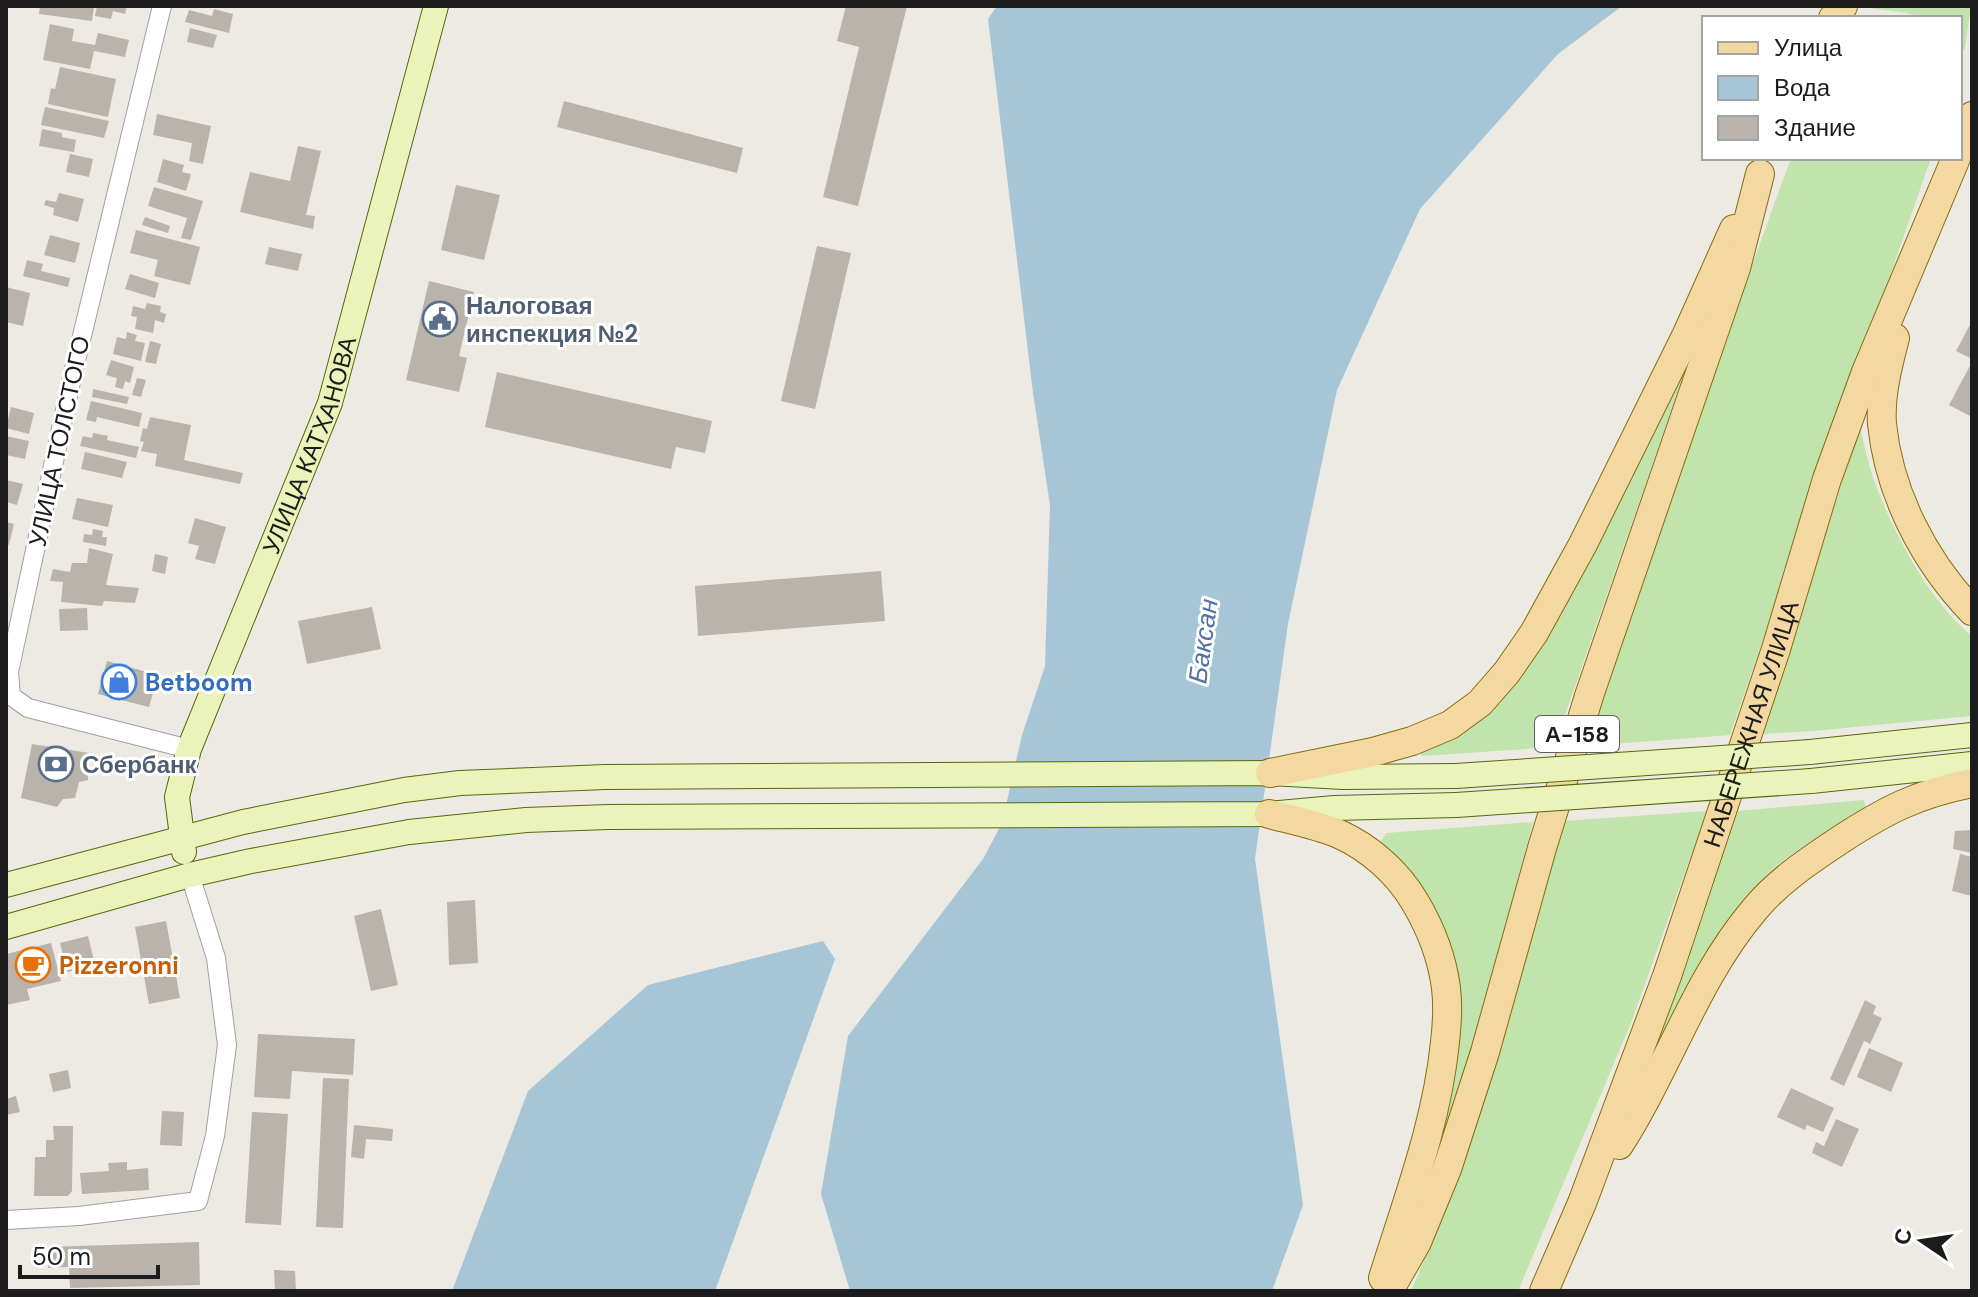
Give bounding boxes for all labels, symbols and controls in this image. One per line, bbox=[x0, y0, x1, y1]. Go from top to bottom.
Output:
legend bbox=[1702, 16, 1962, 160]
text: Улица bbox=[1774, 32, 1843, 63]
text: Вода bbox=[1774, 72, 1831, 103]
text: Здание bbox=[1774, 112, 1856, 143]
place label: Налоговая инспекция №2 bbox=[466, 290, 638, 349]
public building icon: Налоговая инспекция №2 bbox=[421, 300, 459, 338]
street label: УЛИЦА ТОЛСТОГО bbox=[22, 333, 96, 549]
street label: УЛИЦА КАТХАНОВА bbox=[255, 333, 363, 558]
water label: Баксан bbox=[1180, 596, 1226, 686]
street label: НАБЕРЕЖНАЯ УЛИЦА bbox=[1696, 597, 1805, 851]
shop icon: Betboom bbox=[100, 663, 138, 701]
place label: Betboom bbox=[145, 667, 253, 698]
road number: А-158 bbox=[1535, 716, 1619, 752]
bank icon: Сбербанк bbox=[37, 745, 75, 783]
place label: Сбербанк bbox=[82, 749, 198, 780]
cafe icon: Pizzeronni bbox=[14, 946, 52, 984]
place label: Pizzeronni bbox=[59, 950, 179, 981]
north arrow bbox=[1882, 1201, 1962, 1281]
text: С bbox=[1887, 1226, 1919, 1248]
scale bar bbox=[20, 1229, 158, 1279]
text: 50 m bbox=[32, 1241, 91, 1272]

